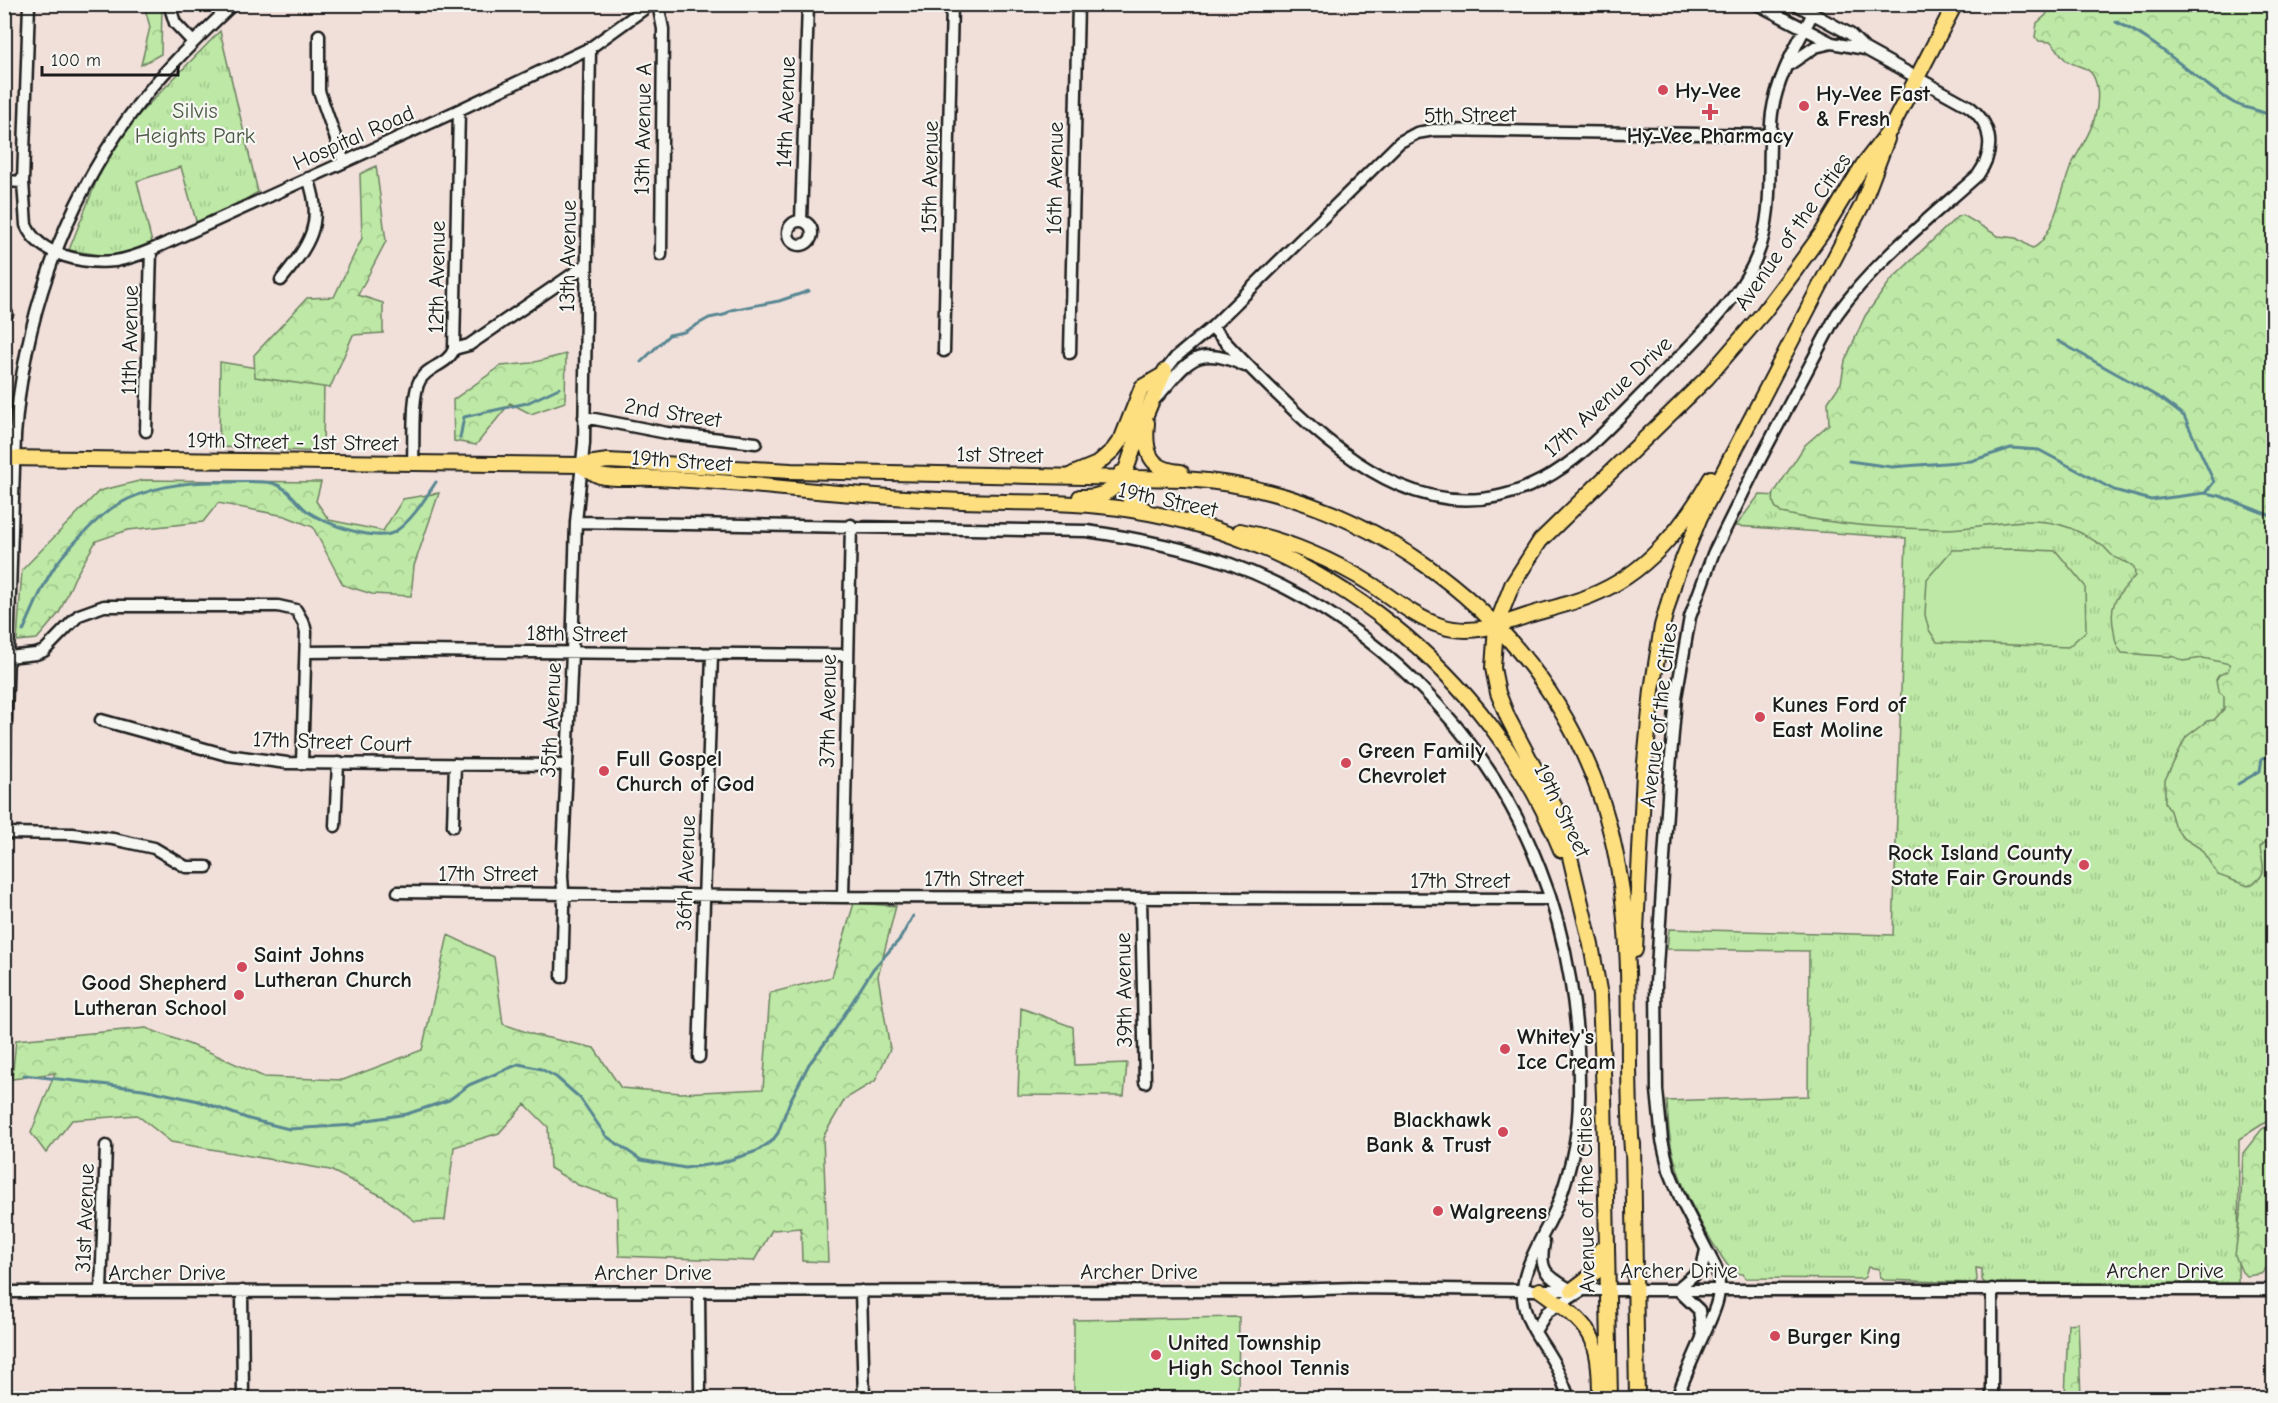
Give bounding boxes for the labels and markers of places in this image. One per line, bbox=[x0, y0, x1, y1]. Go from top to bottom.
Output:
place label: Hy-Vee bbox=[1675, 78, 1741, 104]
place label: Hy-Vee Fast & Fresh bbox=[1816, 81, 1931, 132]
marker: Hy-Vee bbox=[1656, 83, 1670, 97]
marker: Hy-Vee Fast & Fresh bbox=[1797, 99, 1811, 113]
marker: Hy-Vee Pharmacy bbox=[1703, 105, 1717, 119]
place label: Hy-Vee Pharmacy bbox=[1627, 123, 1794, 149]
place label: Kunes Ford of East Moline bbox=[1772, 692, 1907, 743]
marker: Kunes Ford of East Moline bbox=[1753, 710, 1767, 724]
place label: Green Family Chevrolet bbox=[1358, 738, 1486, 789]
place label: Full Gospel Church of God bbox=[616, 746, 755, 797]
marker: Green Family Chevrolet bbox=[1339, 756, 1353, 770]
marker: Full Gospel Church of God bbox=[597, 764, 611, 778]
place label: Rock Island County State Fair Grounds bbox=[1888, 840, 2073, 891]
marker: Rock Island County State Fair Grounds bbox=[2077, 858, 2091, 872]
place label: Saint Johns Lutheran Church bbox=[254, 942, 412, 993]
marker: Saint Johns Lutheran Church bbox=[235, 960, 249, 974]
place label: Good Shepherd Lutheran School bbox=[74, 970, 227, 1021]
marker: Good Shepherd Lutheran School bbox=[232, 988, 246, 1002]
place label: Whitey's Ice Cream bbox=[1517, 1024, 1616, 1075]
marker: Whitey's Ice Cream bbox=[1498, 1042, 1512, 1056]
place label: Blackhawk Bank & Trust bbox=[1366, 1107, 1492, 1158]
marker: Blackhawk Bank & Trust bbox=[1496, 1125, 1510, 1139]
place label: Walgreens bbox=[1450, 1199, 1547, 1225]
marker: Walgreens bbox=[1431, 1204, 1445, 1218]
place label: Burger King bbox=[1787, 1324, 1901, 1350]
marker: Burger King bbox=[1768, 1329, 1782, 1343]
place label: United Township High School Tennis bbox=[1168, 1330, 1349, 1381]
marker: United Township High School Tennis bbox=[1149, 1348, 1163, 1362]

